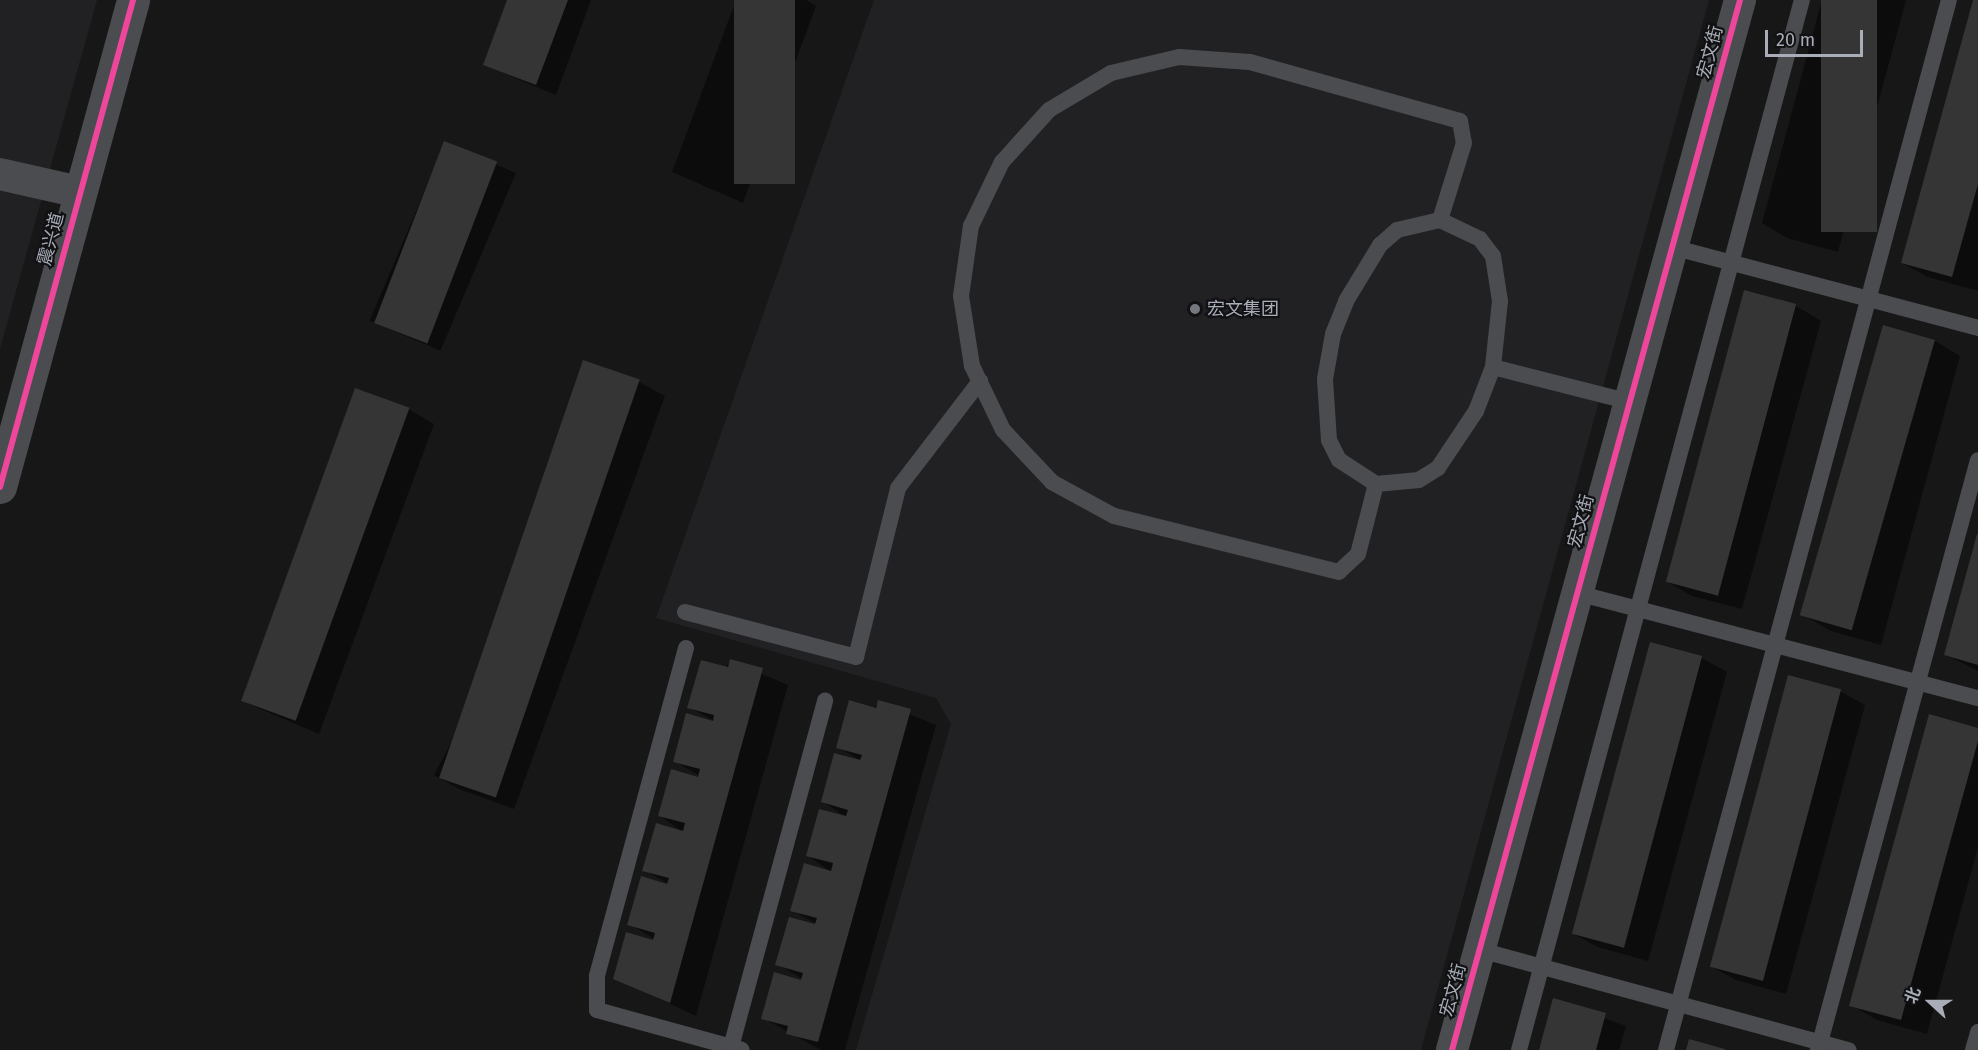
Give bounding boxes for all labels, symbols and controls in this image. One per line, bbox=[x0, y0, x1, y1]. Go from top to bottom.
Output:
scale bar bbox=[1768, 18, 1866, 56]
street label: 宏文街 bbox=[1693, 23, 1727, 81]
text: 20 m bbox=[1776, 29, 1815, 51]
street label: 震兴道 bbox=[34, 210, 68, 268]
place label: 宏文集团 bbox=[1207, 298, 1279, 320]
marker: 宏文集团 bbox=[1188, 302, 1202, 316]
street label: 宏文街 bbox=[1564, 492, 1598, 550]
street label: 宏文街 bbox=[1436, 961, 1470, 1019]
north arrow bbox=[1900, 972, 1960, 1032]
text: 北 bbox=[1901, 984, 1924, 1006]

